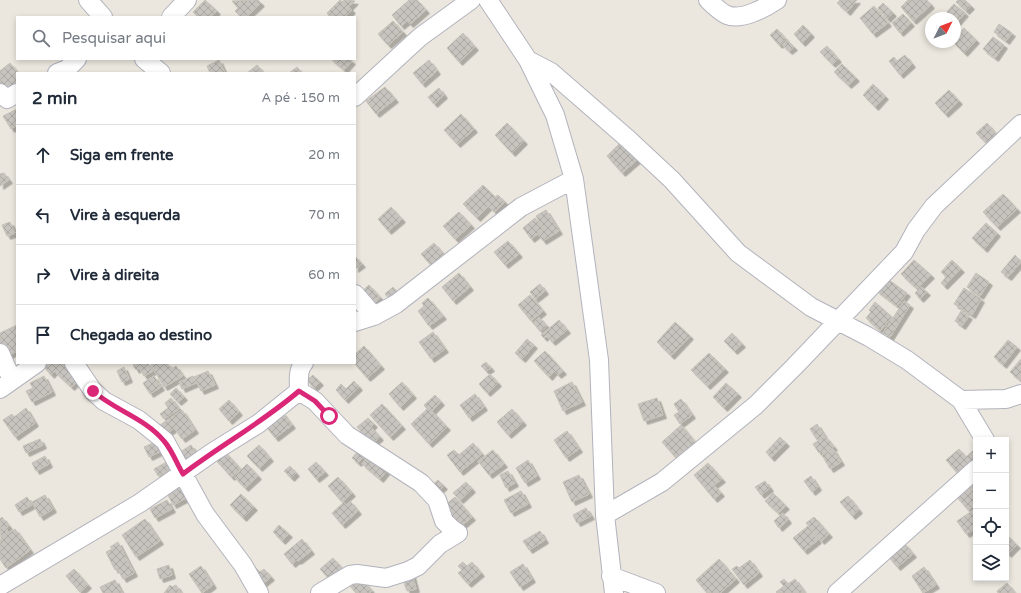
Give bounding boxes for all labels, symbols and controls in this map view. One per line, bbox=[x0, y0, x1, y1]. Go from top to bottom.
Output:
north arrow bbox=[925, 12, 961, 48]
search box bbox=[16, 16, 356, 60]
icon: search bbox=[30, 27, 52, 49]
text: Pesquisar aqui bbox=[62, 29, 166, 47]
text: 2 min bbox=[32, 88, 77, 109]
text: A pé · 150 m bbox=[261, 90, 340, 106]
icon: ahead bbox=[32, 144, 54, 166]
text: Siga em frente bbox=[70, 146, 174, 164]
text: 20 m bbox=[308, 147, 340, 163]
icon: left bbox=[32, 204, 54, 226]
text: Vire à esquerda bbox=[70, 206, 180, 224]
text: 70 m bbox=[308, 207, 340, 223]
icon: right bbox=[32, 264, 54, 286]
text: Vire à direita bbox=[70, 266, 159, 284]
text: 60 m bbox=[308, 267, 340, 283]
icon: arrive bbox=[32, 324, 54, 346]
text: Chegada ao destino bbox=[70, 326, 212, 344]
route end bbox=[84, 382, 102, 400]
route start bbox=[320, 407, 338, 425]
map controls bbox=[973, 437, 1009, 581]
button: + bbox=[973, 437, 1009, 473]
button: − bbox=[973, 473, 1009, 509]
button: locate bbox=[973, 509, 1009, 545]
button: layers bbox=[973, 545, 1009, 581]

